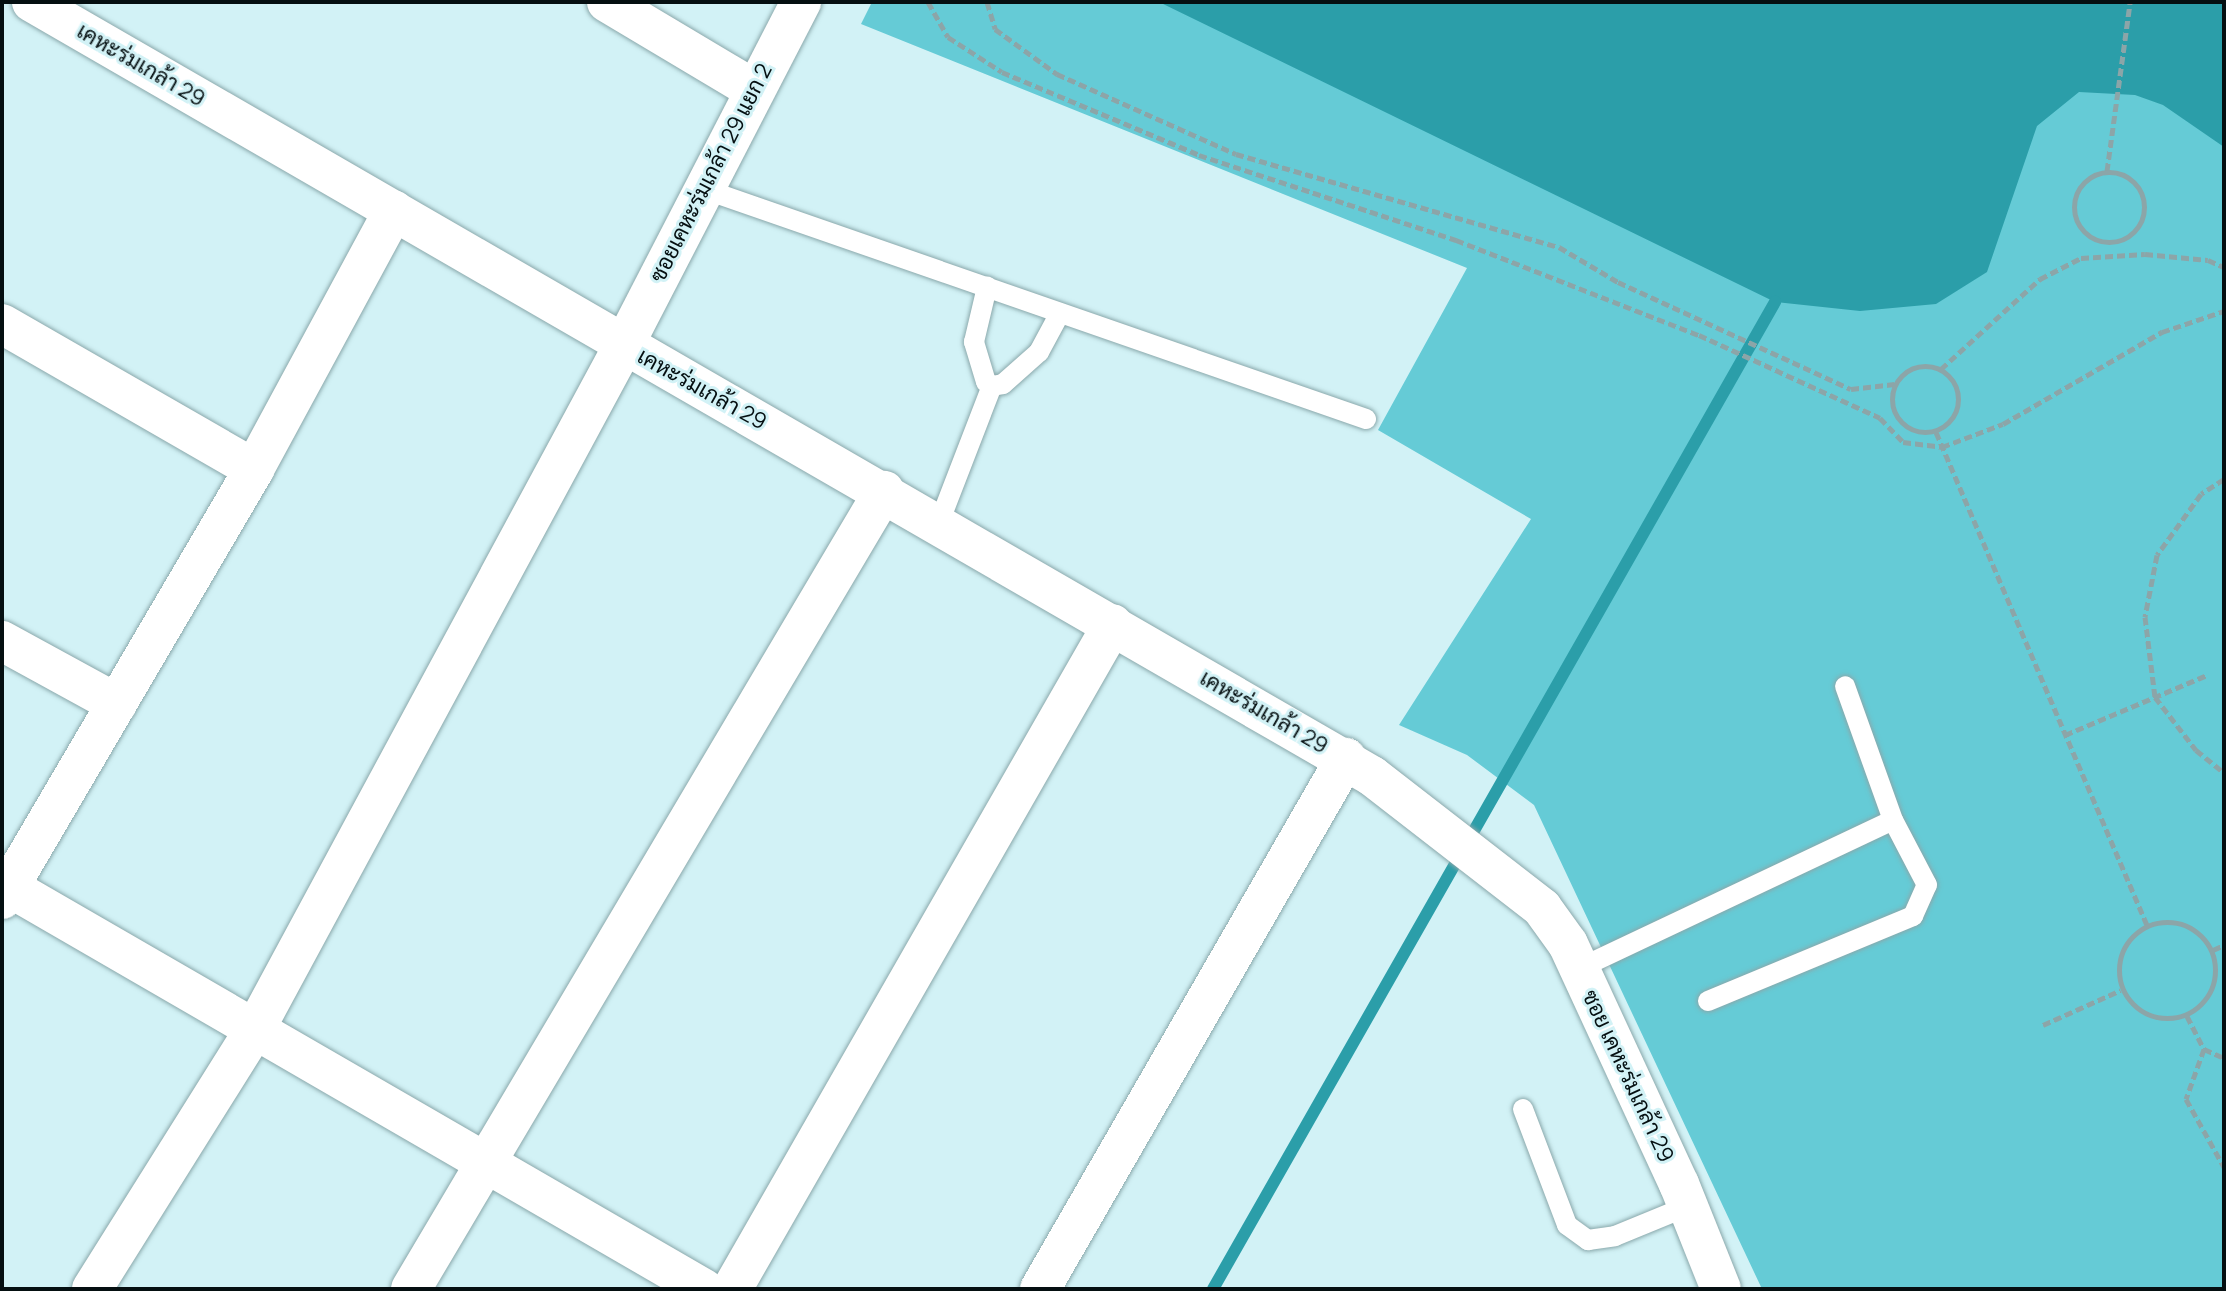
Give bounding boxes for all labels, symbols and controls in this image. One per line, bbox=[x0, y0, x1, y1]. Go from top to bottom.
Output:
street label: เคหะร่มเกล้า 29 bbox=[72, 18, 210, 112]
street label: ซอยเคหะร่มเกล้า 29 แยก 2 bbox=[644, 59, 778, 287]
street label: เคหะร่มเกล้า 29 bbox=[633, 343, 771, 435]
street label: เคหะร่มเกล้า 29 bbox=[1195, 665, 1333, 759]
street label: ซอย เคหะร่มเกล้า 29 bbox=[1577, 986, 1679, 1166]

